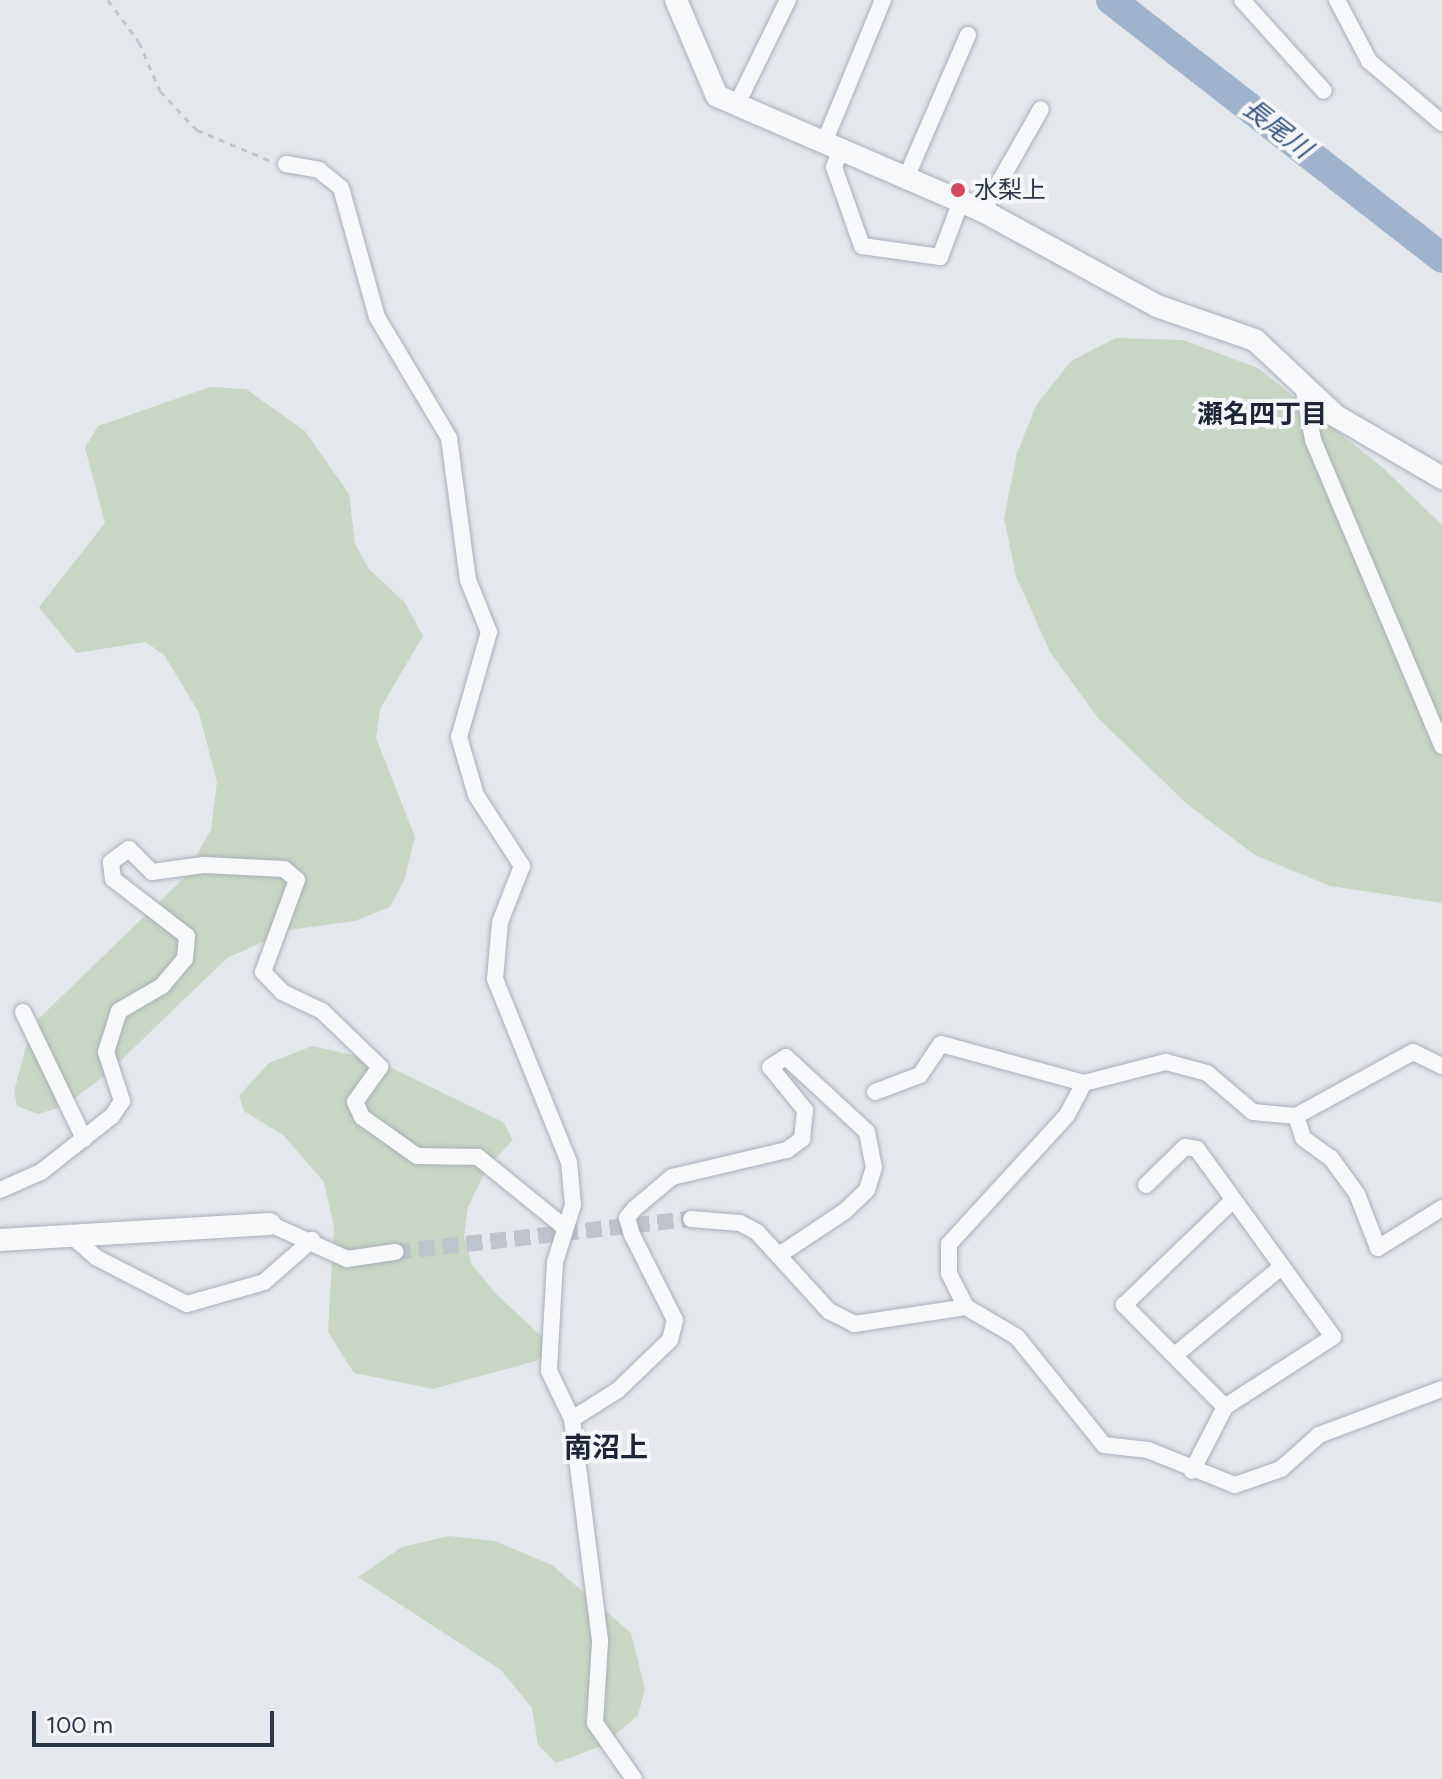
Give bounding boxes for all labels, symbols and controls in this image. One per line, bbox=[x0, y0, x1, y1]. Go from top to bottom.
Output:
water label: 長尾川 bbox=[1237, 93, 1317, 165]
place label: 水梨上 bbox=[974, 176, 1046, 204]
marker: 水梨上 bbox=[949, 181, 967, 199]
district label: 瀬名四丁目 bbox=[1197, 399, 1327, 431]
district label: 南沼上 bbox=[564, 1430, 648, 1464]
scale bar bbox=[36, 1695, 278, 1745]
text: 100 m bbox=[46, 1710, 113, 1739]

